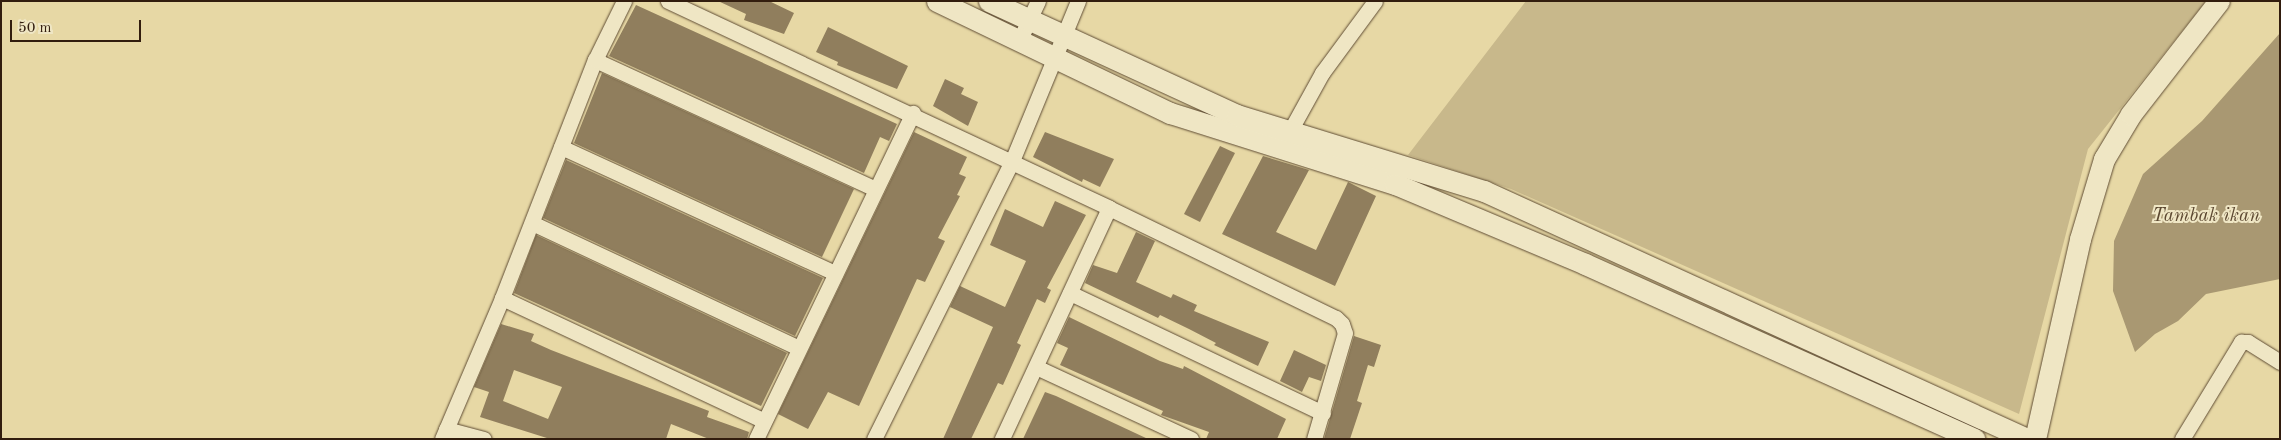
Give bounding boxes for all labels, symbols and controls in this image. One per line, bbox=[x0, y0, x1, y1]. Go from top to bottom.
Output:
scale bar bbox=[12, 10, 144, 42]
text: 50 m bbox=[18, 21, 52, 36]
water label: Tambak ikan bbox=[2152, 206, 2260, 228]

